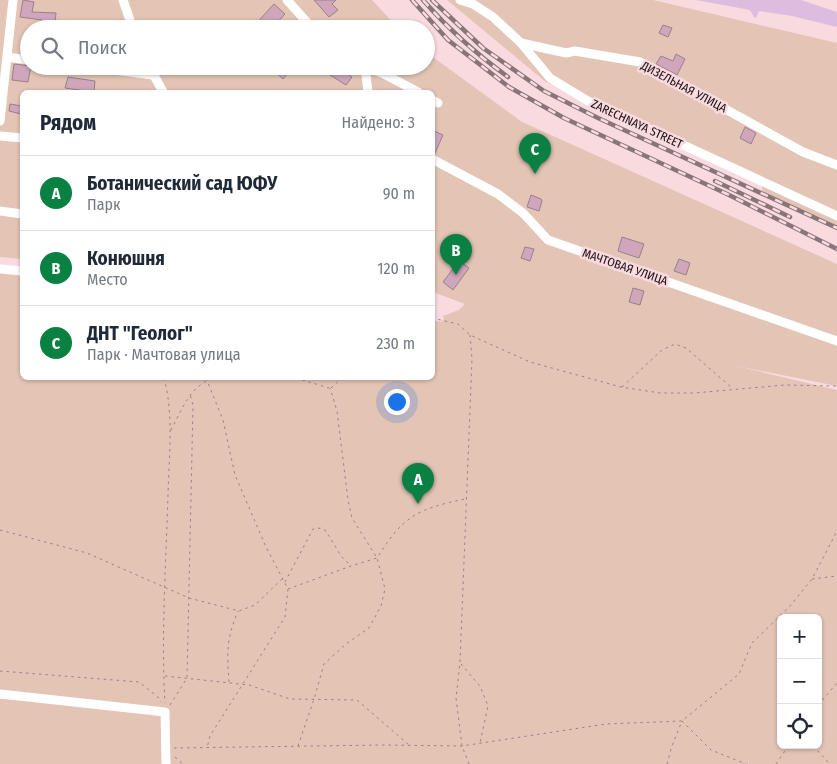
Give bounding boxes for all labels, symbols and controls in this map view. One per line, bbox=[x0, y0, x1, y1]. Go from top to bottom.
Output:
search box bbox=[20, 20, 435, 75]
icon: search bbox=[38, 34, 66, 62]
text: Поиск bbox=[78, 36, 127, 59]
street label: ДИЗЕЛЬНАЯ УЛИЦА bbox=[638, 58, 730, 116]
street label: ZARECHNAYA STREET bbox=[589, 97, 685, 152]
text: Рядом bbox=[40, 110, 96, 136]
text: Найдено: 3 bbox=[342, 113, 415, 132]
pin: C bbox=[519, 133, 551, 174]
text: Ботанический сад ЮФУ bbox=[87, 172, 277, 195]
text: A bbox=[52, 184, 60, 203]
text: 90 m bbox=[383, 184, 415, 203]
text: Парк bbox=[87, 195, 121, 214]
pin: B bbox=[440, 234, 472, 275]
street label: МАЧТОВАЯ УЛИЦА bbox=[580, 246, 670, 288]
text: Конюшня bbox=[87, 247, 165, 270]
text: B bbox=[52, 259, 60, 278]
text: 120 m bbox=[377, 259, 415, 278]
text: Место bbox=[87, 270, 128, 289]
text: ДНТ "Геолог" bbox=[87, 322, 193, 345]
text: C bbox=[52, 334, 60, 353]
text: 230 m bbox=[376, 334, 415, 353]
text: Парк · Мачтовая улица bbox=[87, 345, 241, 364]
your location bbox=[384, 389, 410, 415]
pin: A bbox=[402, 463, 434, 504]
map controls bbox=[777, 614, 822, 749]
button: + bbox=[777, 614, 822, 659]
button: − bbox=[777, 659, 822, 704]
button: locate bbox=[777, 704, 822, 749]

